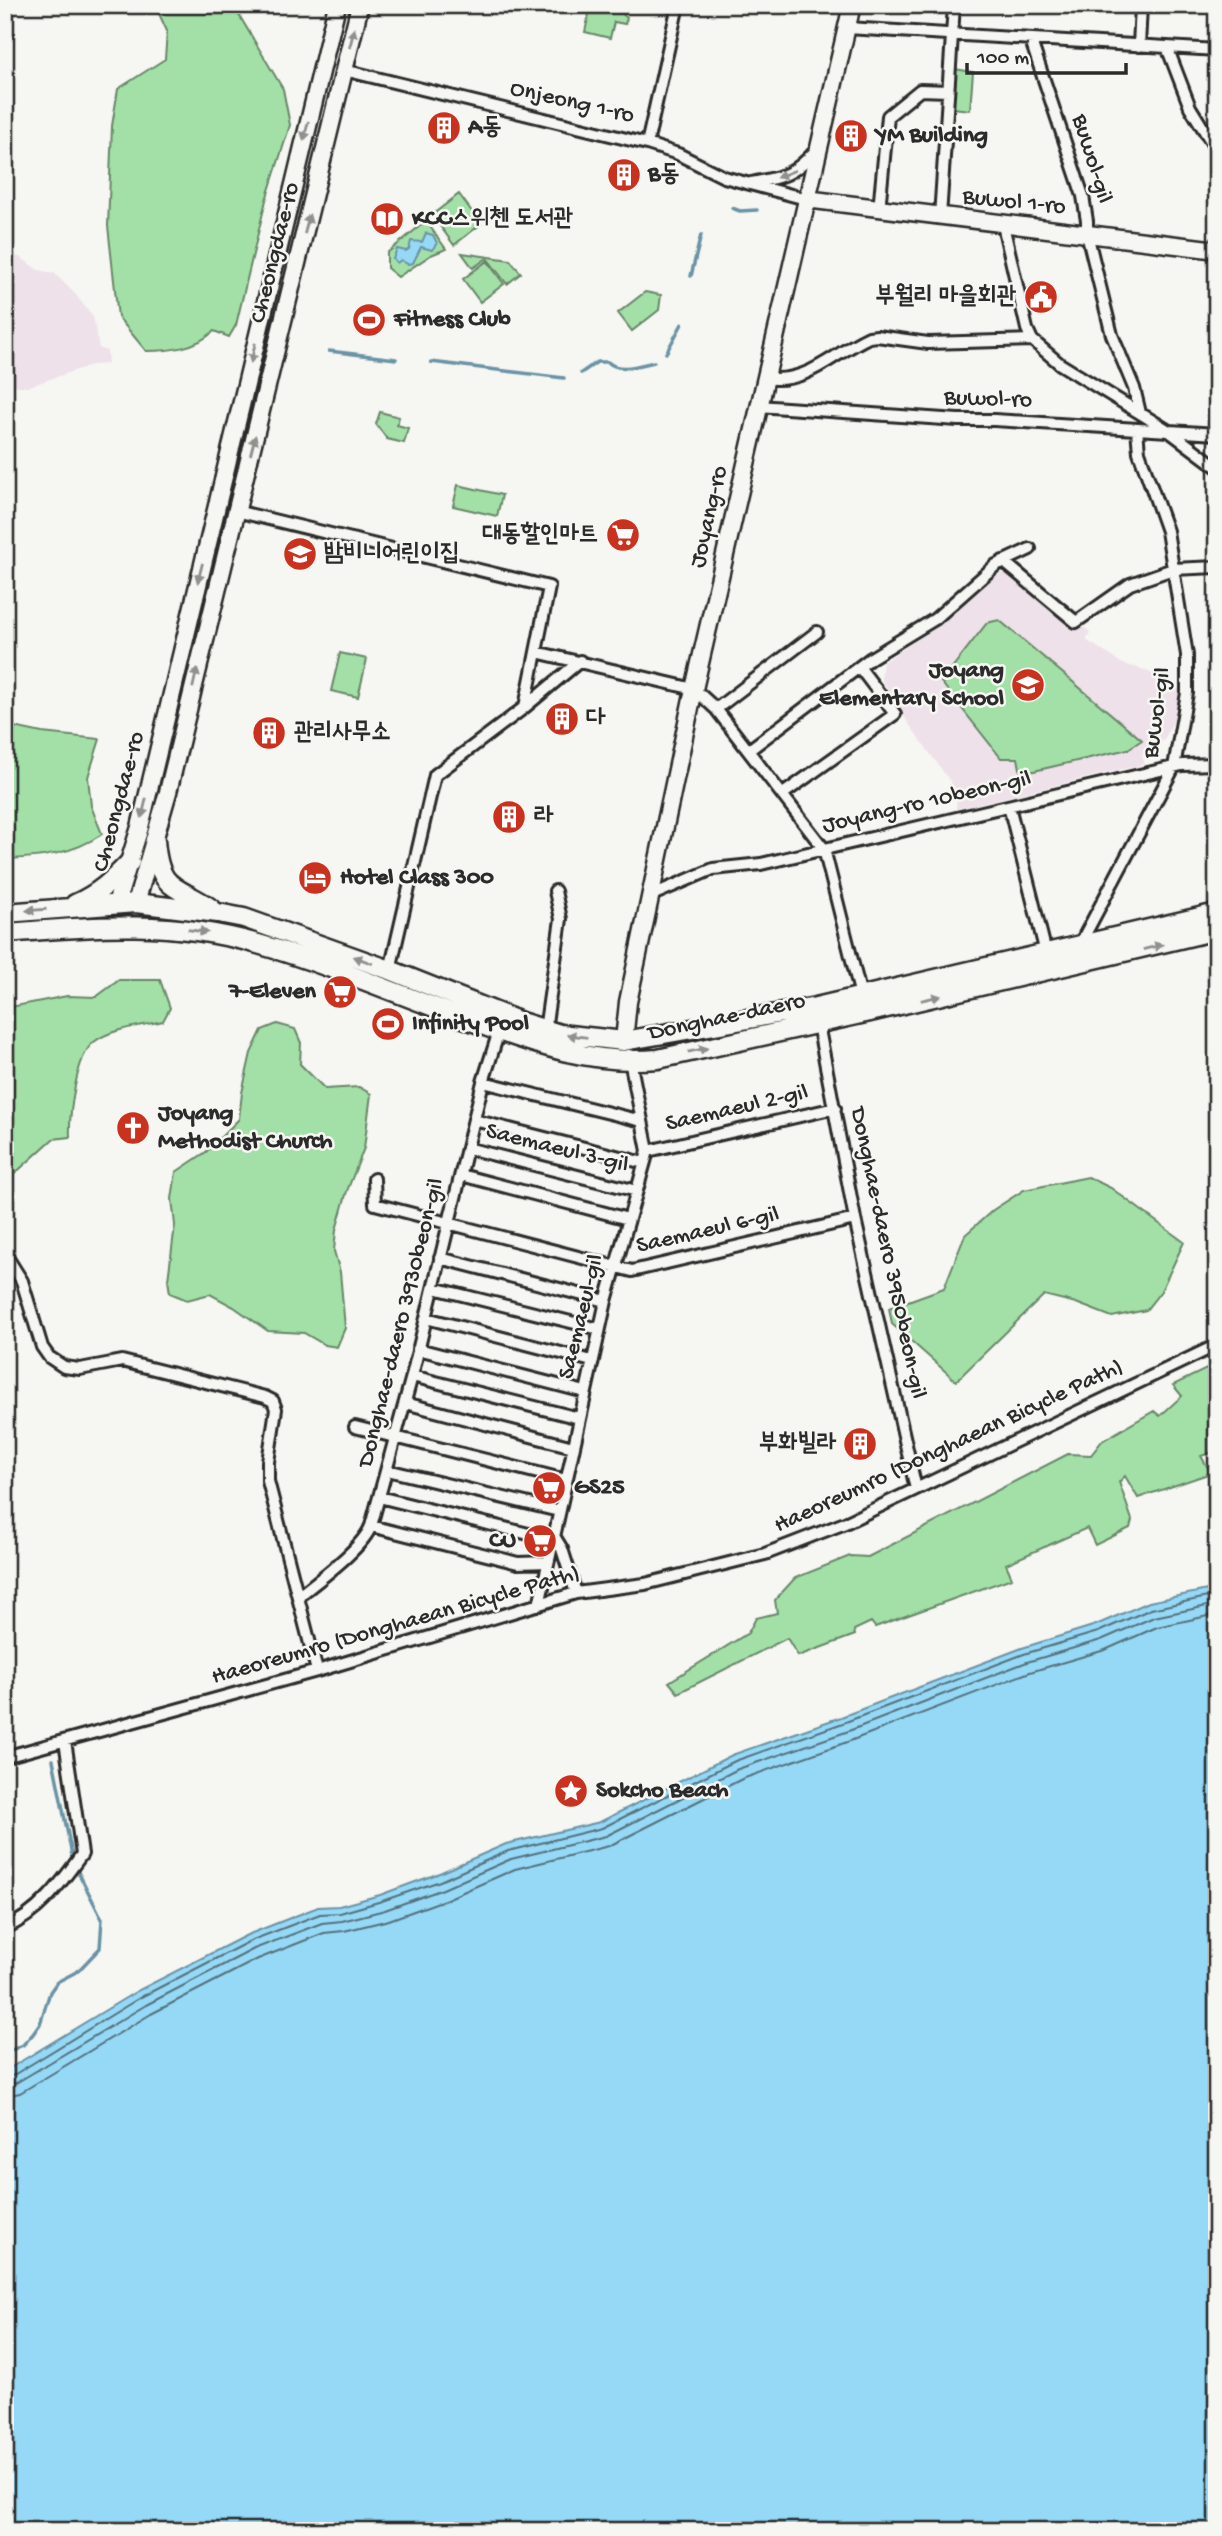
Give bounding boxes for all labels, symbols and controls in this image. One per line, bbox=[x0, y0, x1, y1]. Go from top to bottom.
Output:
one-way arrow bbox=[347, 27, 358, 49]
scale bar bbox=[967, 32, 1126, 76]
text: 100 m bbox=[976, 47, 1029, 72]
street label: Onjeong 1-ro bbox=[507, 75, 637, 131]
building icon: A동 bbox=[425, 109, 463, 147]
street label: Buwol-gil bbox=[1063, 110, 1118, 207]
place label: A동 bbox=[467, 114, 501, 143]
building icon: YM Building bbox=[832, 117, 870, 155]
one-way arrow bbox=[300, 121, 311, 143]
place label: YM Building bbox=[873, 122, 988, 151]
building icon: B동 bbox=[605, 156, 643, 194]
place label: B동 bbox=[647, 161, 680, 190]
one-way arrow bbox=[775, 169, 796, 180]
street label: Cheongdae-ro bbox=[245, 180, 307, 326]
street label: Buwol 1-ro bbox=[960, 183, 1067, 223]
library icon: KCC스위첸 도서관 bbox=[368, 200, 406, 238]
place label: KCC스위첸 도서관 bbox=[411, 205, 573, 234]
one-way arrow bbox=[301, 213, 312, 235]
public building icon: 부월리 마을회관 bbox=[1022, 278, 1060, 316]
place label: 부월리 마을회관 bbox=[875, 283, 1017, 312]
sports icon: Fitness Club bbox=[350, 301, 388, 339]
place label: Fitness Club bbox=[393, 306, 511, 335]
one-way arrow bbox=[247, 342, 258, 364]
street label: Buwol-ro bbox=[942, 384, 1033, 416]
one-way arrow bbox=[248, 434, 259, 456]
street label: Joyang-ro bbox=[684, 463, 736, 571]
supermarket icon: 대동할인마트 bbox=[604, 516, 642, 554]
place label: 대동할인마트 bbox=[482, 521, 598, 550]
school or university icon: 밤비니어린이집 bbox=[281, 535, 319, 573]
place label: 밤비니어린이집 bbox=[324, 540, 459, 569]
one-way arrow bbox=[194, 562, 205, 584]
place label: Joyang Elementary School bbox=[819, 657, 1004, 714]
school or university icon: Joyang Elementary School bbox=[1009, 666, 1047, 704]
street label: Buwol-gil bbox=[1137, 666, 1179, 761]
one-way arrow bbox=[190, 667, 201, 689]
building icon: 다 bbox=[543, 700, 581, 738]
place label: 다 bbox=[586, 705, 606, 734]
building icon: 관리사무소 bbox=[250, 714, 288, 752]
place label: 관리사무소 bbox=[294, 719, 391, 748]
street label: Cheongdae-ro bbox=[87, 729, 153, 875]
street label: Joyang-ro 10beon-gil bbox=[820, 765, 1034, 841]
one-way arrow bbox=[138, 797, 149, 819]
building icon: 라 bbox=[490, 798, 528, 836]
place label: 라 bbox=[534, 803, 554, 832]
hotel icon: Hotel Class 300 bbox=[296, 859, 334, 897]
place label: Hotel Class 300 bbox=[340, 864, 494, 893]
one-way arrow bbox=[25, 905, 47, 916]
one-way arrow bbox=[187, 926, 209, 937]
one-way arrow bbox=[1142, 941, 1164, 952]
one-way arrow bbox=[353, 955, 374, 966]
supermarket icon: 7-Eleven bbox=[321, 973, 359, 1011]
place label: 7-Eleven bbox=[228, 978, 317, 1007]
street label: Donghae-daero bbox=[644, 987, 808, 1049]
one-way arrow bbox=[920, 993, 942, 1004]
sports icon: Infinity Pool bbox=[369, 1005, 407, 1043]
place label: Infinity Pool bbox=[412, 1010, 529, 1039]
one-way arrow bbox=[566, 1030, 588, 1041]
one-way arrow bbox=[687, 1045, 709, 1056]
street label: Saemaeul 2-gil bbox=[663, 1079, 811, 1139]
place label: Joyang Methodist Church bbox=[157, 1100, 333, 1157]
street label: Donghae-daero 3950beon-gil bbox=[842, 1103, 932, 1401]
church icon: Joyang Methodist Church bbox=[114, 1109, 152, 1147]
street label: Saemaeul 3-gil bbox=[483, 1117, 631, 1181]
street label: Donghae-daero 3930beon-gil bbox=[352, 1175, 452, 1472]
street label: Saemaeul 6-gil bbox=[634, 1200, 782, 1262]
street label: Saemaeul-gil bbox=[552, 1251, 612, 1383]
street label: Haeoreumro (Donghaean Bicycle Path) bbox=[770, 1353, 1128, 1541]
building icon: 부화빌라 bbox=[841, 1425, 879, 1463]
place label: 부화빌라 bbox=[759, 1430, 837, 1459]
supermarket icon: GS25 bbox=[530, 1469, 568, 1507]
place label: GS25 bbox=[574, 1474, 625, 1503]
supermarket icon: CU bbox=[521, 1522, 559, 1560]
place label: CU bbox=[489, 1527, 516, 1556]
street label: Haeoreumro (Donghaean Bicycle Path) bbox=[209, 1559, 583, 1693]
place icon: Sokcho Beach bbox=[552, 1772, 590, 1810]
place label: Sokcho Beach bbox=[596, 1777, 729, 1806]

